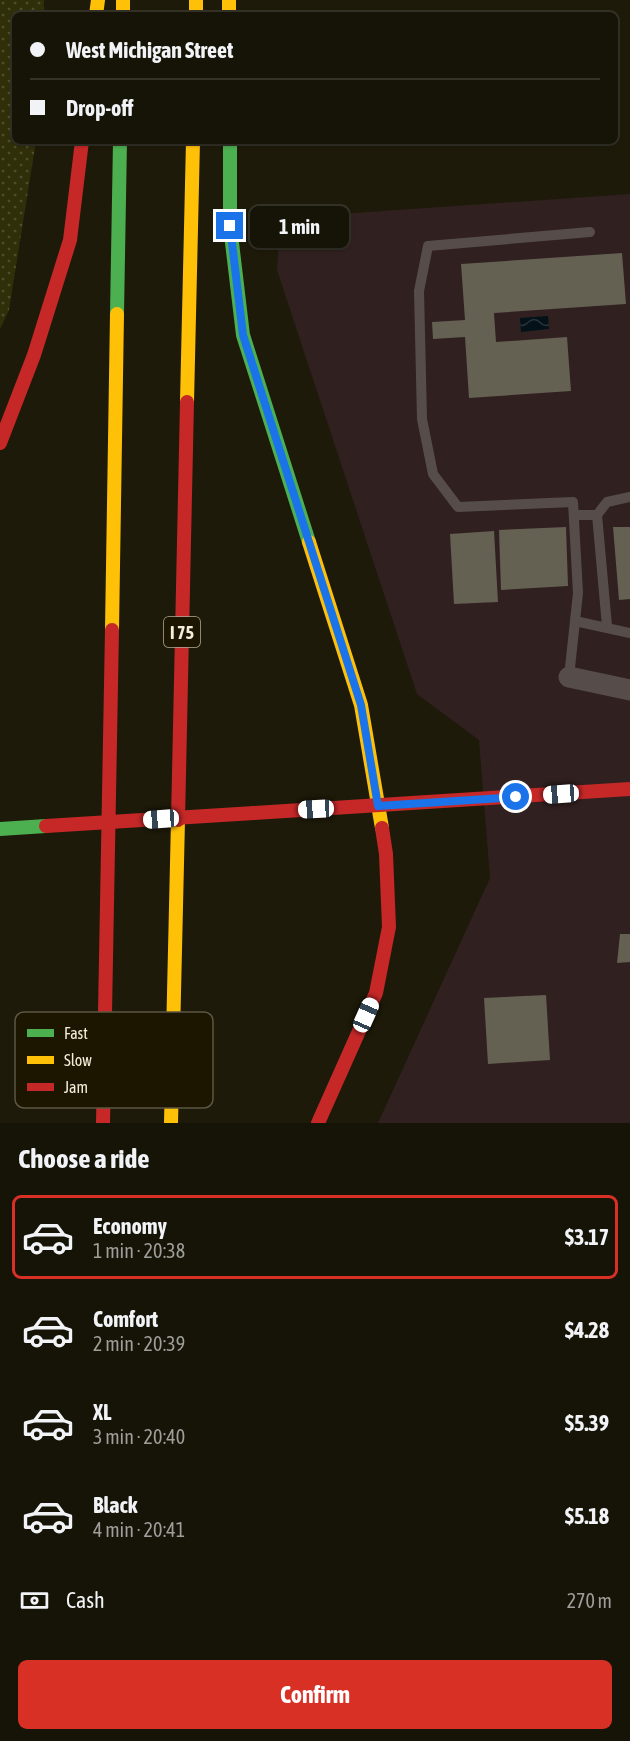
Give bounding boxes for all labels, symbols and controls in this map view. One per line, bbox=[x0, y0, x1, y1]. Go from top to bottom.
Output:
text: West Michigan Street bbox=[66, 37, 233, 63]
text: Drop-off bbox=[66, 95, 133, 121]
callout: 1 min bbox=[251, 205, 350, 247]
route end bbox=[216, 212, 243, 239]
text: 1 min bbox=[279, 215, 320, 238]
road number: I 75 bbox=[164, 617, 200, 647]
route start bbox=[502, 783, 529, 810]
car bbox=[542, 784, 580, 804]
car bbox=[298, 799, 334, 819]
car bbox=[142, 809, 180, 829]
car bbox=[350, 995, 382, 1035]
legend bbox=[15, 1012, 213, 1108]
text: Fast bbox=[64, 1024, 88, 1042]
text: Slow bbox=[64, 1051, 92, 1069]
text: Jam bbox=[64, 1078, 88, 1096]
text: Choose a ride bbox=[18, 1143, 150, 1174]
icon: car bbox=[21, 1210, 75, 1264]
text: Economy bbox=[93, 1213, 167, 1239]
text: $3.17 bbox=[565, 1224, 609, 1250]
text: 1 min · 20:38 bbox=[93, 1239, 185, 1262]
icon: car bbox=[21, 1303, 75, 1357]
text: Comfort bbox=[93, 1306, 158, 1332]
text: $4.28 bbox=[565, 1317, 609, 1343]
text: 2 min · 20:39 bbox=[93, 1332, 185, 1355]
icon: car bbox=[21, 1396, 75, 1450]
text: XL bbox=[93, 1399, 111, 1425]
text: $5.39 bbox=[565, 1410, 609, 1436]
text: 3 min · 20:40 bbox=[93, 1425, 185, 1448]
icon: car bbox=[21, 1489, 75, 1543]
text: Black bbox=[93, 1492, 137, 1518]
text: $5.18 bbox=[565, 1503, 609, 1529]
text: 4 min · 20:41 bbox=[93, 1518, 185, 1541]
icon: cash bbox=[18, 1584, 51, 1617]
text: Cash bbox=[66, 1587, 105, 1613]
text: 270 m bbox=[567, 1589, 612, 1612]
button: Confirm bbox=[18, 1660, 612, 1729]

